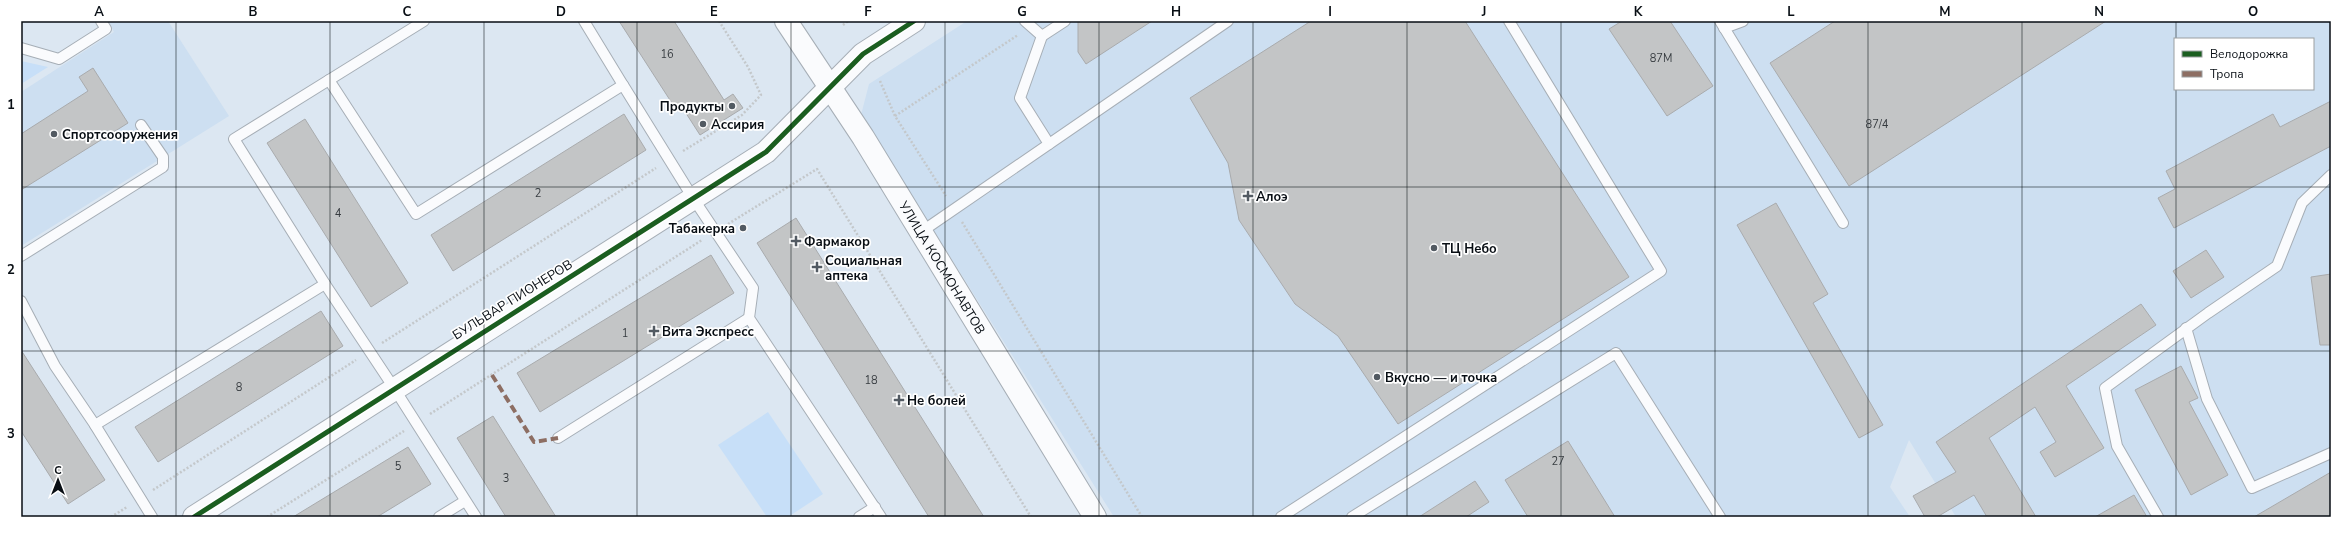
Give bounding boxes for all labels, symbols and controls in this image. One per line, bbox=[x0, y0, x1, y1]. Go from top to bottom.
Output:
text: A bbox=[94, 3, 104, 21]
text: B bbox=[249, 3, 258, 21]
text: C bbox=[403, 3, 412, 21]
text: D bbox=[556, 3, 566, 21]
text: E bbox=[710, 3, 718, 21]
text: F bbox=[864, 3, 872, 21]
text: G bbox=[1017, 3, 1027, 21]
text: H bbox=[1171, 3, 1181, 21]
text: I bbox=[1328, 3, 1332, 21]
text: J bbox=[1481, 3, 1486, 21]
text: K bbox=[1634, 3, 1643, 21]
text: L bbox=[1787, 3, 1795, 21]
text: M bbox=[1939, 3, 1951, 21]
text: N bbox=[2094, 3, 2104, 21]
text: O bbox=[2248, 3, 2258, 21]
legend bbox=[2174, 38, 2314, 90]
text: Велодорожка bbox=[2210, 46, 2288, 62]
house number: 16 bbox=[660, 47, 674, 62]
house number: 87М bbox=[1650, 51, 1672, 66]
text: Тропа bbox=[2210, 66, 2244, 82]
text: 1 bbox=[7, 96, 15, 114]
place label: Продукты bbox=[660, 98, 724, 116]
marker: Продукты bbox=[727, 101, 737, 111]
place label: Ассирия bbox=[711, 116, 764, 134]
house number: 87/4 bbox=[1866, 117, 1889, 132]
marker: Ассирия bbox=[698, 119, 708, 129]
place label: Спортсооружения bbox=[62, 126, 178, 144]
marker: Спортсооружения bbox=[49, 129, 59, 139]
house number: 2 bbox=[535, 186, 541, 201]
place label: Алоэ bbox=[1256, 188, 1288, 206]
marker: Алоэ bbox=[1243, 191, 1253, 201]
street label: УЛИЦА КОСМОНАВТОВ bbox=[894, 197, 989, 338]
house number: 4 bbox=[335, 206, 342, 221]
place label: Табакерка bbox=[669, 220, 735, 238]
marker: Табакерка bbox=[738, 223, 748, 233]
place label: Фармакор bbox=[804, 233, 870, 251]
marker: Фармакор bbox=[791, 236, 801, 246]
place label: ТЦ Небо bbox=[1442, 240, 1497, 258]
marker: ТЦ Небо bbox=[1429, 243, 1439, 253]
place label: Социальная аптека bbox=[825, 252, 902, 285]
street label: БУЛЬВАР ПИОНЕРОВ bbox=[449, 255, 576, 344]
text: 2 bbox=[7, 261, 15, 279]
marker: Социальная аптека bbox=[812, 262, 822, 272]
place label: Вита Экспресс bbox=[662, 323, 755, 341]
house number: 1 bbox=[622, 326, 628, 341]
marker: Вита Экспресс bbox=[649, 326, 659, 336]
place label: Вкусно — и точка bbox=[1385, 369, 1497, 387]
marker: Вкусно — и точка bbox=[1372, 372, 1382, 382]
house number: 18 bbox=[864, 373, 878, 388]
house number: 8 bbox=[236, 380, 243, 395]
place label: Не болей bbox=[907, 392, 966, 410]
marker: Не болей bbox=[894, 395, 904, 405]
text: 3 bbox=[7, 425, 15, 443]
house number: 27 bbox=[1551, 454, 1565, 469]
house number: 5 bbox=[395, 459, 402, 474]
north arrow bbox=[38, 460, 78, 500]
text: С bbox=[54, 463, 62, 478]
house number: 3 bbox=[503, 471, 509, 486]

